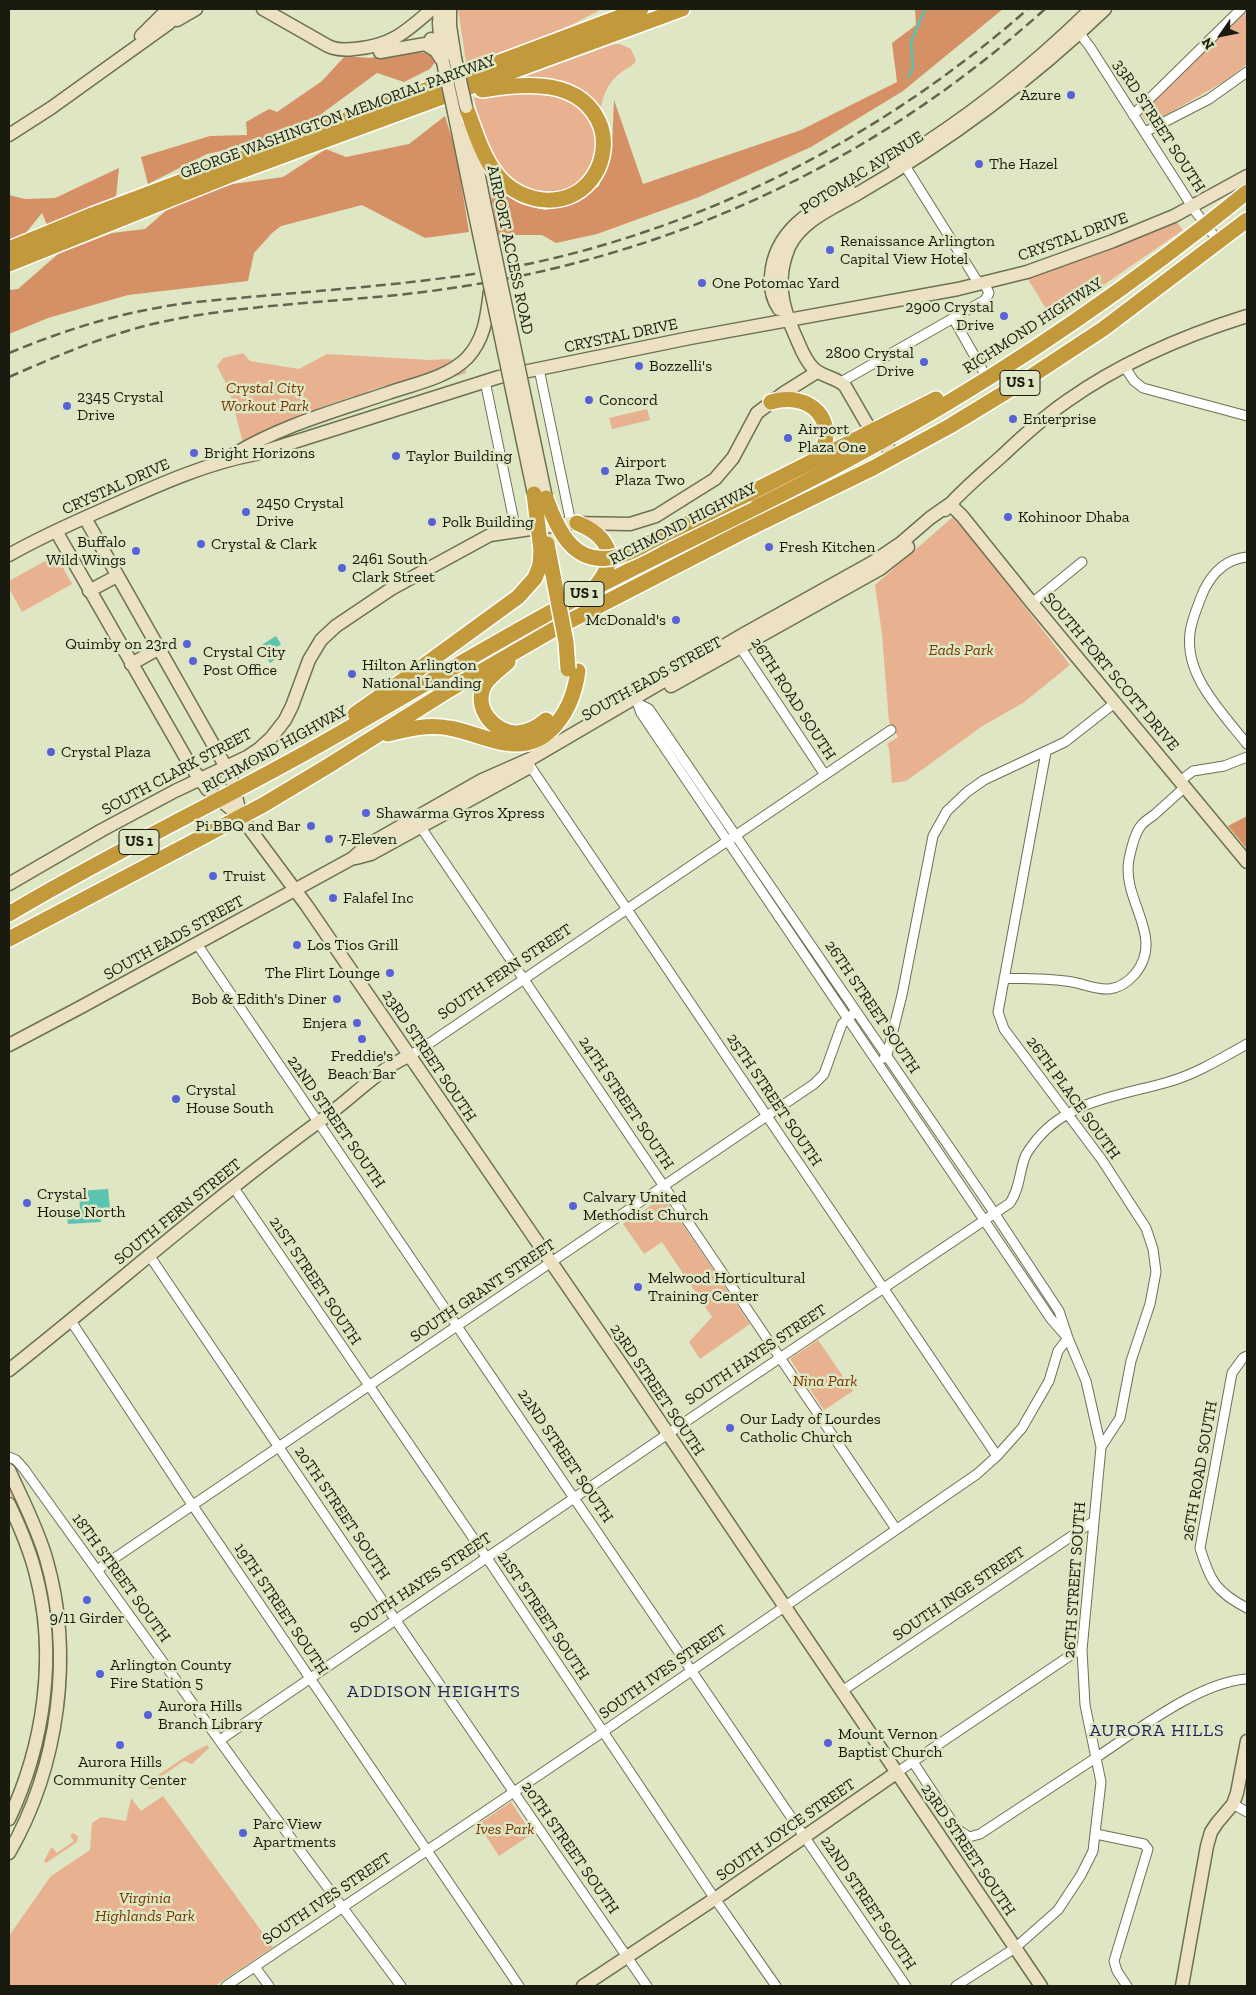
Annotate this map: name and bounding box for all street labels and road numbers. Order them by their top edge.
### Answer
street label: GEORGE WASHINGTON MEMORIAL PARKWAY [178,51,498,183]
street label: 33RD STREET SOUTH [1109,56,1209,196]
street label: POTOMAC AVENUE [797,127,927,219]
street label: AIRPORT ACCESS ROAD [483,164,537,336]
street label: CRYSTAL DRIVE [1015,208,1131,266]
street label: RICHMOND HIGHWAY [960,274,1106,378]
street label: CRYSTAL DRIVE [562,315,680,357]
road number: US 1 [1000,370,1040,396]
street label: CRYSTAL DRIVE [59,455,173,519]
street label: RICHMOND HIGHWAY [606,479,760,569]
road number: US 1 [564,582,604,606]
street label: SOUTH FORT SCOTT DRIVE [1039,589,1183,755]
street label: SOUTH EADS STREET [578,632,726,726]
street label: 26TH ROAD SOUTH [746,634,840,764]
street label: RICHMOND HIGHWAY [199,701,351,797]
street label: SOUTH CLARK STREET [99,724,255,820]
road number: US 1 [119,830,159,854]
street label: SOUTH EADS STREET [100,891,248,985]
street label: SOUTH FERN STREET [434,920,576,1024]
street label: 26TH STREET SOUTH [820,937,924,1077]
street label: 23RD STREET SOUTH [378,986,480,1126]
street label: 25TH STREET SOUTH [722,1030,826,1170]
street label: 24TH STREET SOUTH [574,1033,678,1173]
street label: 26TH PLACE SOUTH [1022,1033,1124,1163]
street label: 22ND STREET SOUTH [283,1052,389,1192]
street label: SOUTH FERN STREET [111,1155,245,1269]
street label: 21ST STREET SOUTH [265,1213,365,1349]
street label: SOUTH GRANT STREET [407,1235,559,1347]
street label: SOUTH HAYES STREET [681,1300,831,1410]
street label: 23RD STREET SOUTH [606,1320,708,1460]
street label: 22ND STREET SOUTH [513,1385,617,1527]
street label: 26TH ROAD SOUTH [1178,1399,1222,1543]
street label: 20TH STREET SOUTH [290,1442,394,1584]
street label: 26TH STREET SOUTH [1060,1501,1090,1659]
street label: 18TH STREET SOUTH [68,1510,174,1646]
street label: SOUTH HAYES STREET [346,1528,496,1638]
street label: 19TH STREET SOUTH [230,1540,332,1678]
street label: SOUTH INGE STREET [889,1543,1029,1645]
street label: 21ST STREET SOUTH [493,1548,593,1684]
street label: SOUTH IVES STREET [596,1621,730,1723]
street label: SOUTH JOYCE STREET [713,1775,859,1885]
street label: 20TH STREET SOUTH [517,1778,623,1918]
street label: 23RD STREET SOUTH [917,1780,1019,1920]
street label: 22ND STREET SOUTH [816,1832,920,1974]
street label: SOUTH IVES STREET [259,1849,395,1949]

